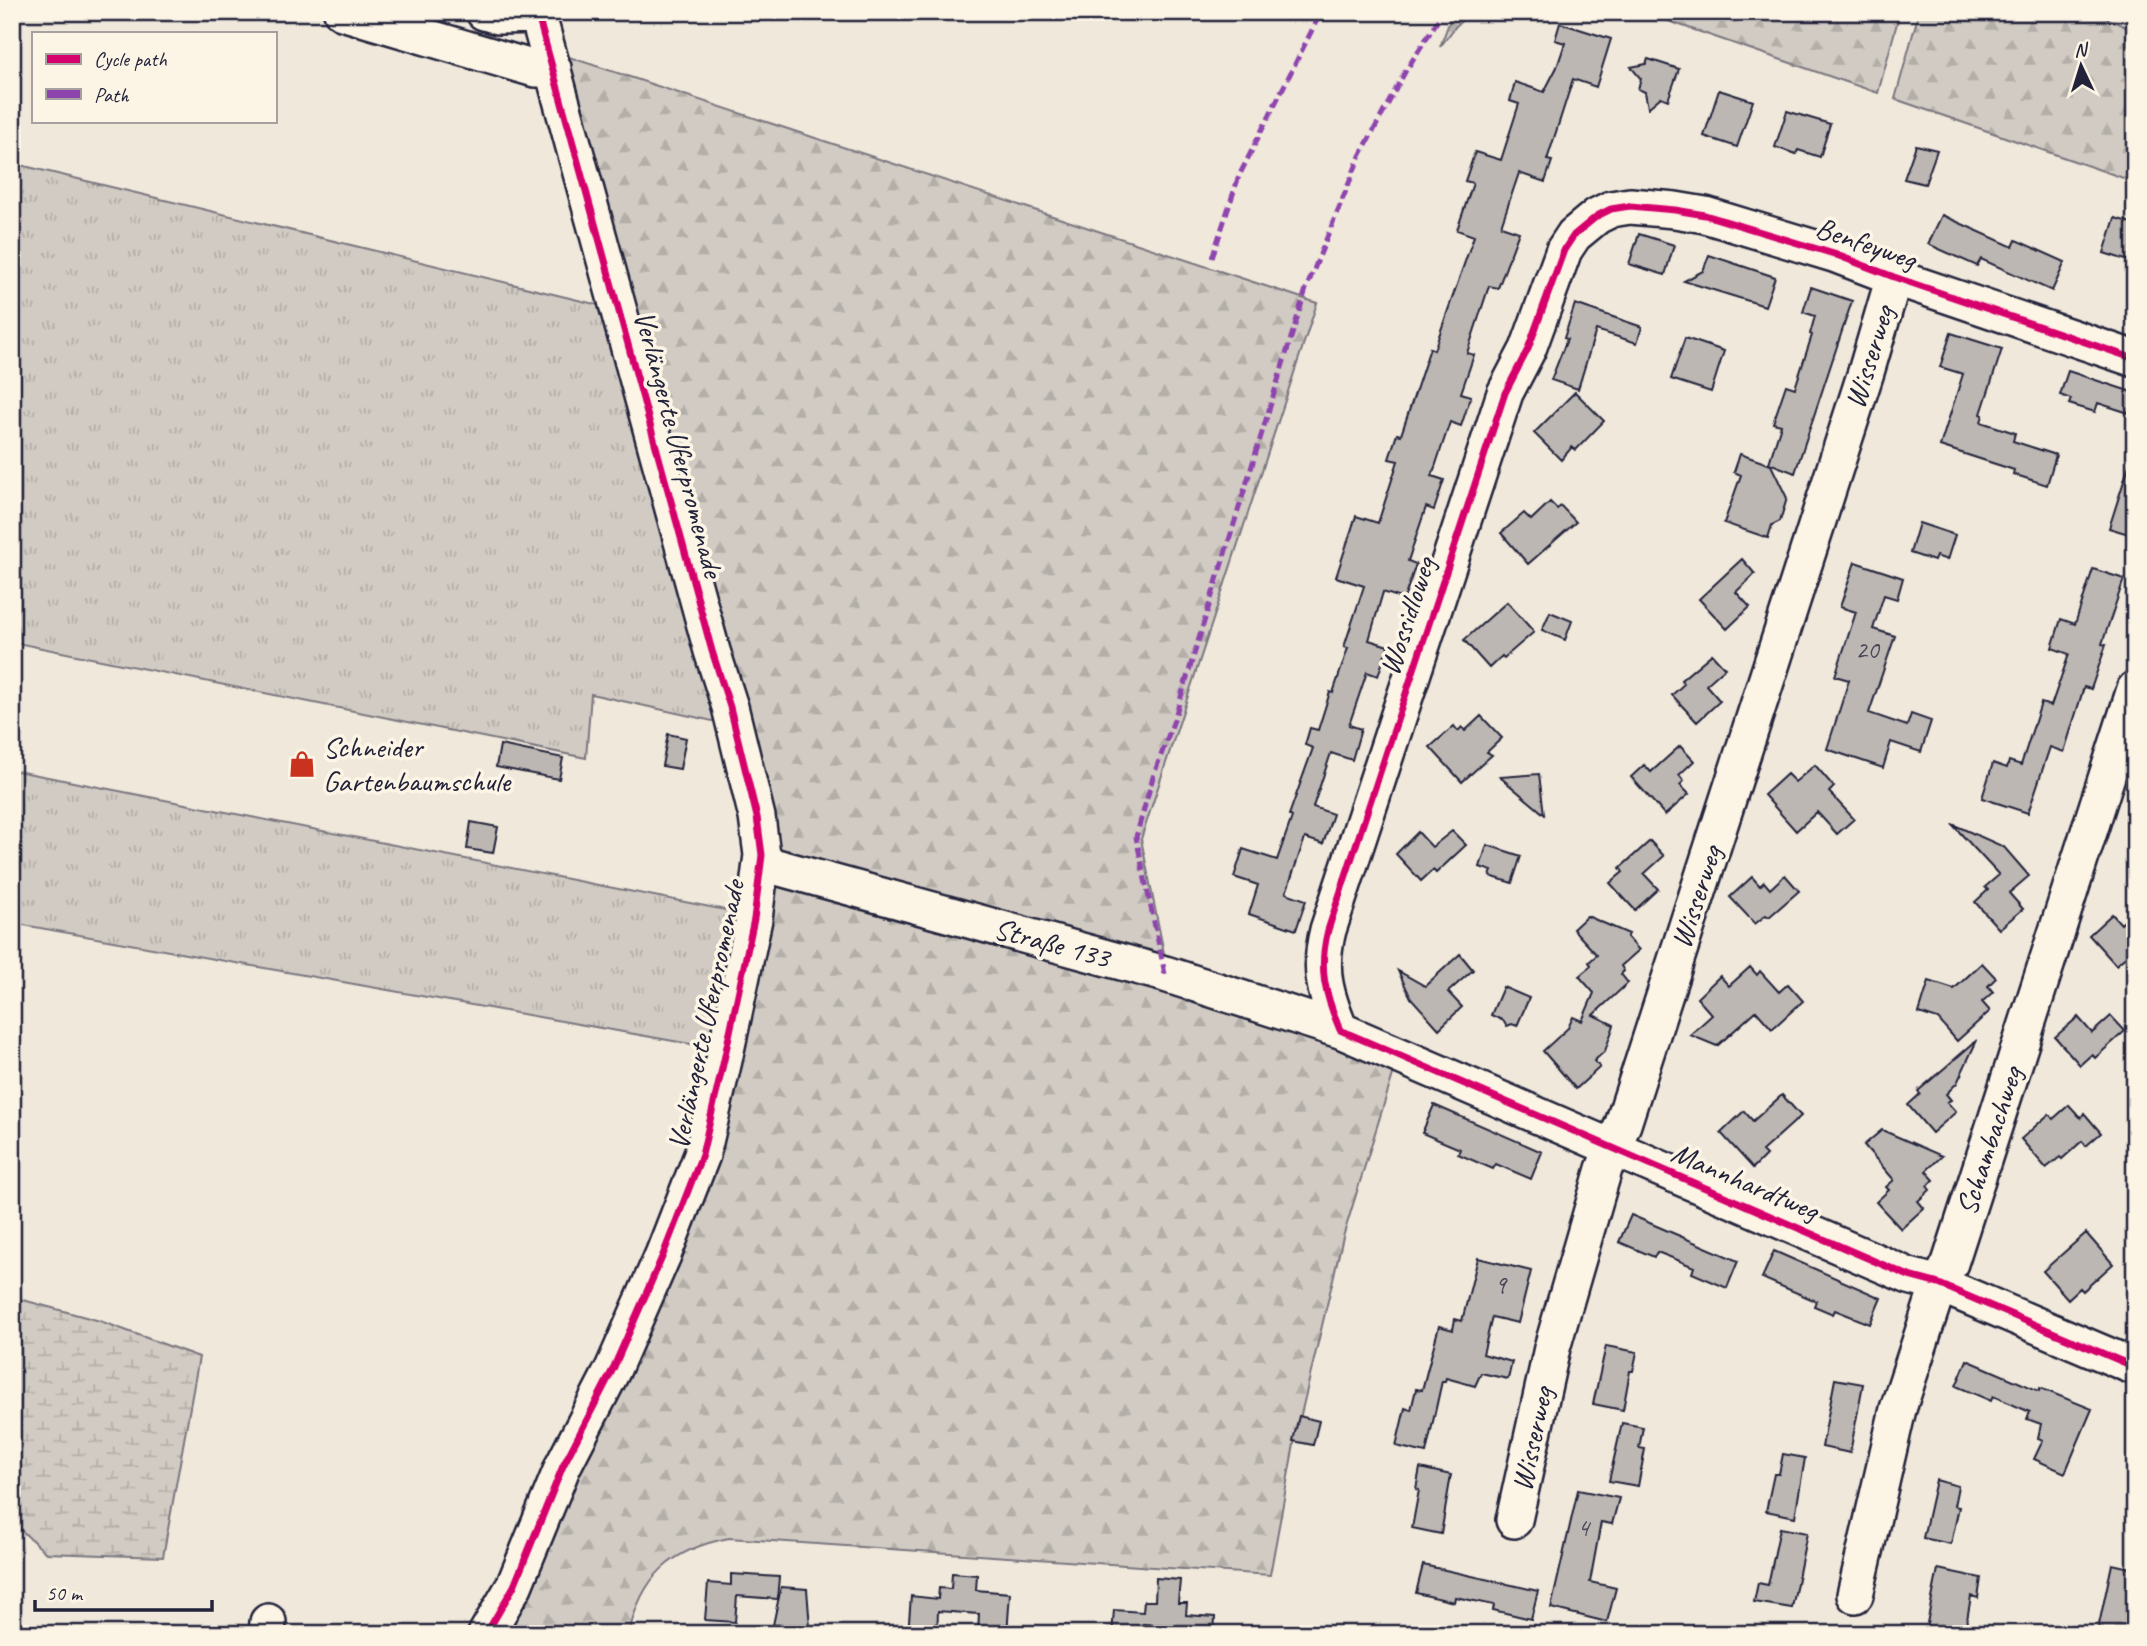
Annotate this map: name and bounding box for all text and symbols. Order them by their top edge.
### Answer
legend [32,32,276,122]
north arrow [2046,32,2116,102]
text: N [2073,37,2090,62]
text: Cycle path [94,46,167,72]
text: Path [94,82,130,108]
street label: Benfeyweg [1811,208,1923,279]
street label: Wisserweg [1835,299,1903,413]
street label: Verlängerte Uferpromenade [625,306,733,584]
street label: Wossidloweg [1370,550,1445,680]
house number: 20 [1855,633,1881,666]
place label: Schneider Gartenbaumschule [323,728,512,800]
shop icon: Schneider Gartenbaumschule [287,749,317,779]
street label: Wisserweg [1662,839,1731,953]
street label: Verlängerte Uferpromenade [659,875,754,1153]
street label: Straße 133 [990,909,1117,977]
street label: Schambachweg [1947,1060,2031,1220]
street label: Mannhardtweg [1666,1133,1826,1230]
house number: 9 [1494,1268,1508,1301]
street label: Wisserweg [1502,1381,1562,1494]
house number: 4 [1577,1511,1591,1544]
scale bar [35,1569,212,1613]
text: 50 m [46,1580,84,1606]

